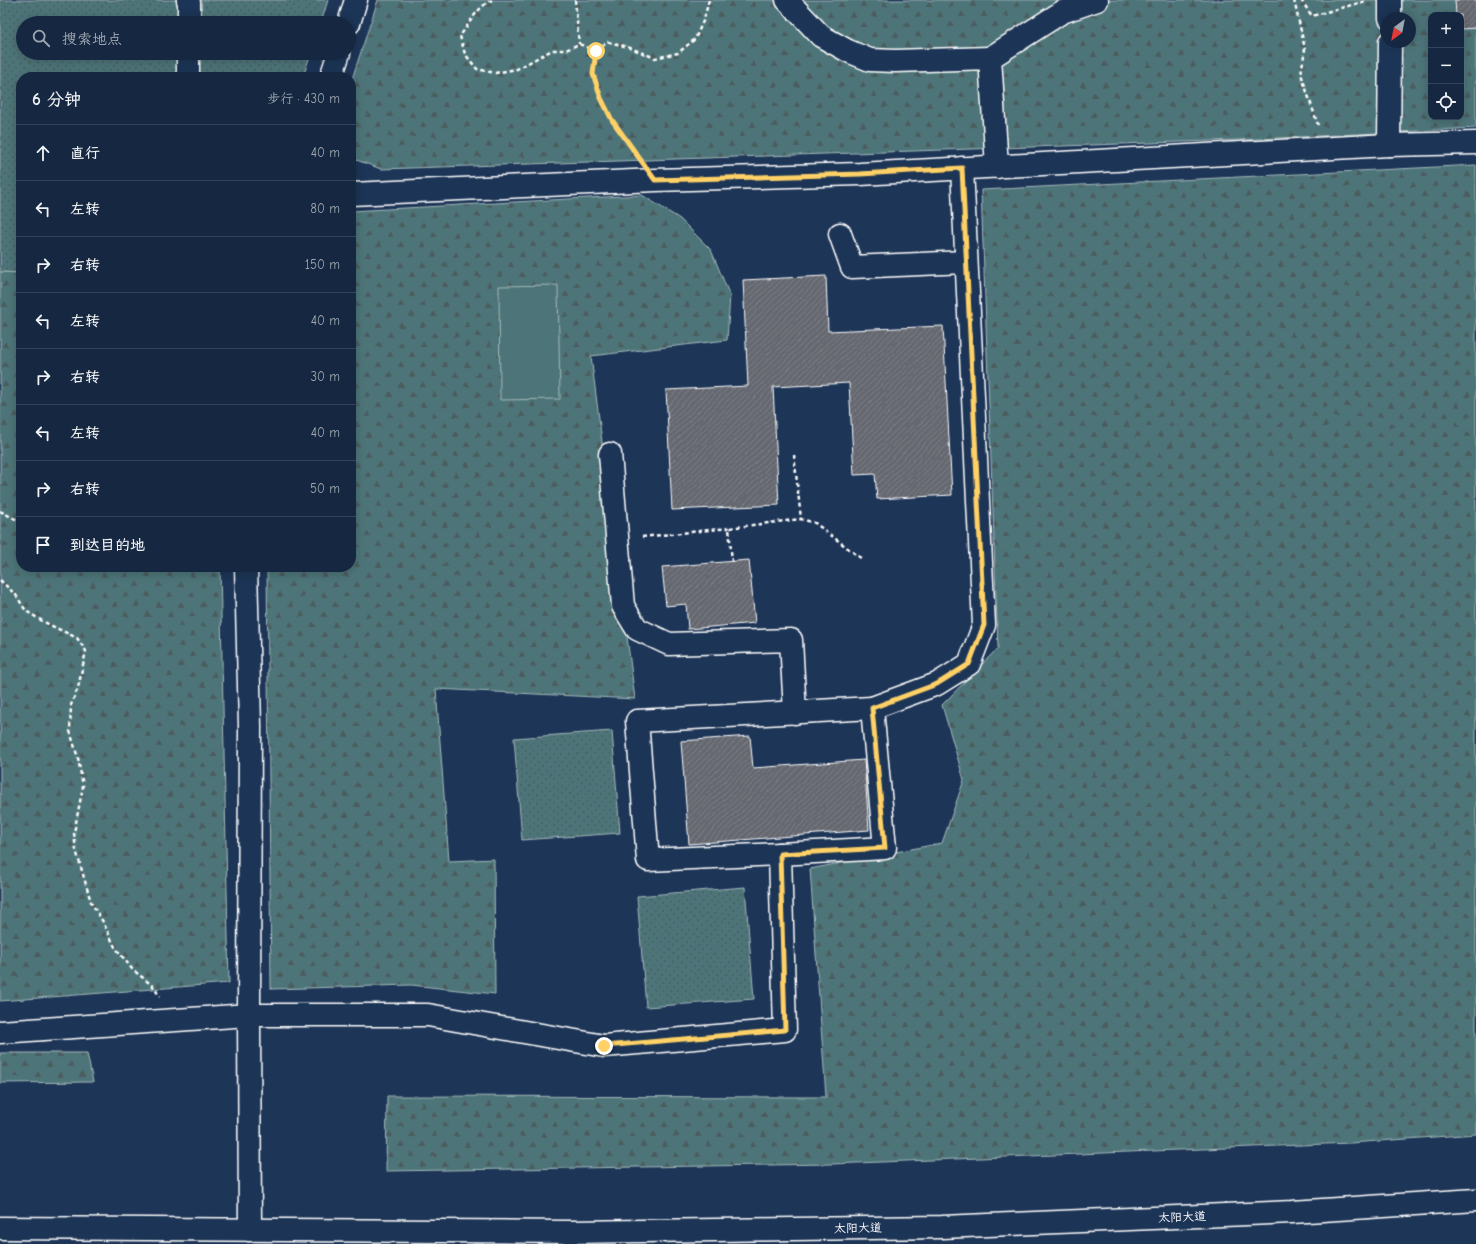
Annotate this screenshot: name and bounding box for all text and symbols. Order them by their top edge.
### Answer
north arrow [1380,12,1416,48]
map controls [1428,12,1464,120]
button: + [1428,12,1464,48]
search box [16,16,356,60]
icon: search [30,27,52,49]
text: 搜索地点 [62,30,122,48]
route start [587,42,605,60]
button: − [1428,48,1464,84]
button: locate [1428,84,1464,120]
text: 6 分钟 [32,90,81,109]
text: 步行 · 430 m [267,91,340,106]
icon: ahead [32,142,54,164]
text: 直行 [70,144,100,162]
text: 40 m [311,145,340,160]
icon: left [32,198,54,220]
text: 左转 [70,200,100,218]
text: 80 m [310,201,340,216]
icon: right [32,254,54,276]
text: 右转 [70,256,100,274]
text: 150 m [305,257,340,272]
icon: left [32,310,54,332]
text: 左转 [70,312,100,330]
text: 40 m [311,313,340,328]
icon: right [32,366,54,388]
text: 右转 [70,368,100,386]
text: 30 m [310,369,340,384]
icon: left [32,422,54,444]
text: 左转 [70,424,100,442]
text: 40 m [311,425,340,440]
icon: right [32,478,54,500]
text: 右转 [70,480,100,498]
text: 50 m [310,481,340,496]
icon: arrive [32,534,54,556]
text: 到达目的地 [70,536,145,554]
route end [595,1037,613,1055]
street label: 太阳大道 [1158,1209,1206,1225]
street label: 太阳大道 [834,1221,882,1235]

